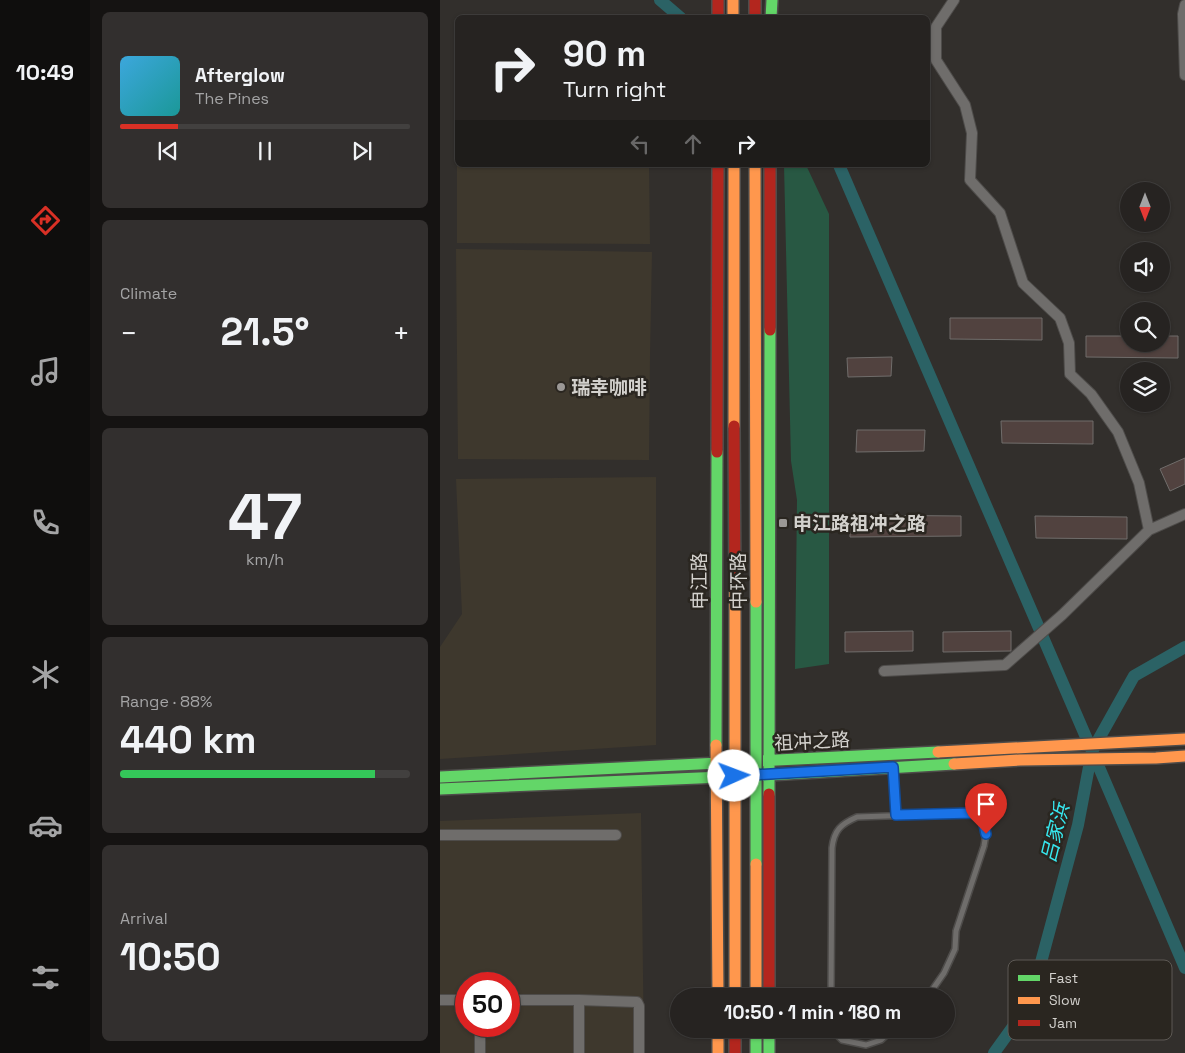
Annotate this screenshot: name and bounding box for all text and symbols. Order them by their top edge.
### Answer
text: 90 m [563,32,646,76]
icon: right [480,35,545,100]
text: 10:49 [16,58,74,86]
text: Afterglow [195,63,285,88]
text: Turn right [563,75,666,103]
text: The Pines [195,88,269,109]
icon: left [626,130,654,158]
icon: ahead [679,130,707,158]
icon: right [732,130,760,158]
icon: previous [154,137,182,165]
icon: pause [251,137,279,165]
icon: next [348,137,376,165]
north arrow [1120,182,1170,232]
map controls [1120,182,1170,412]
icon: directions [28,203,63,238]
button: sound [1120,242,1170,292]
text: Climate [120,283,177,304]
button: search [1120,302,1170,352]
text: 21.5° [221,308,309,356]
text: − [120,315,137,351]
text: + [393,315,410,351]
icon: music [28,354,63,389]
button: layers [1120,362,1170,412]
place label: 瑞幸咖啡 [571,375,647,400]
marker: 瑞幸咖啡 [555,381,567,393]
text: 47 [228,475,302,558]
icon: phone [28,505,63,540]
place label: 申江路祖冲之路 [793,511,926,536]
marker: 申江路祖冲之路 [777,517,789,529]
text: km/h [246,549,284,570]
street label: 申江路 [687,552,712,610]
street label: 中环路 [726,552,751,610]
icon: climate [28,657,63,692]
text: Range · 88% [120,691,212,712]
text: 440 km [120,716,257,764]
street label: 祖冲之路 [773,727,851,756]
position arrow [707,749,759,801]
pin [965,783,1007,834]
icon: arrive [972,790,1000,818]
water label: 吕家浜 [1035,799,1075,865]
icon: car [28,808,63,843]
text: Arrival [120,908,168,929]
text: 10:50 [120,933,221,981]
icon: filters [28,960,63,995]
legend [1008,960,1172,1040]
text: Fast [1049,969,1078,987]
speed limit sign: 50 [455,972,520,1037]
text: Slow [1049,991,1081,1009]
text: 10:50 · 1 min · 180 m [724,1000,901,1025]
text: Jam [1049,1014,1077,1032]

